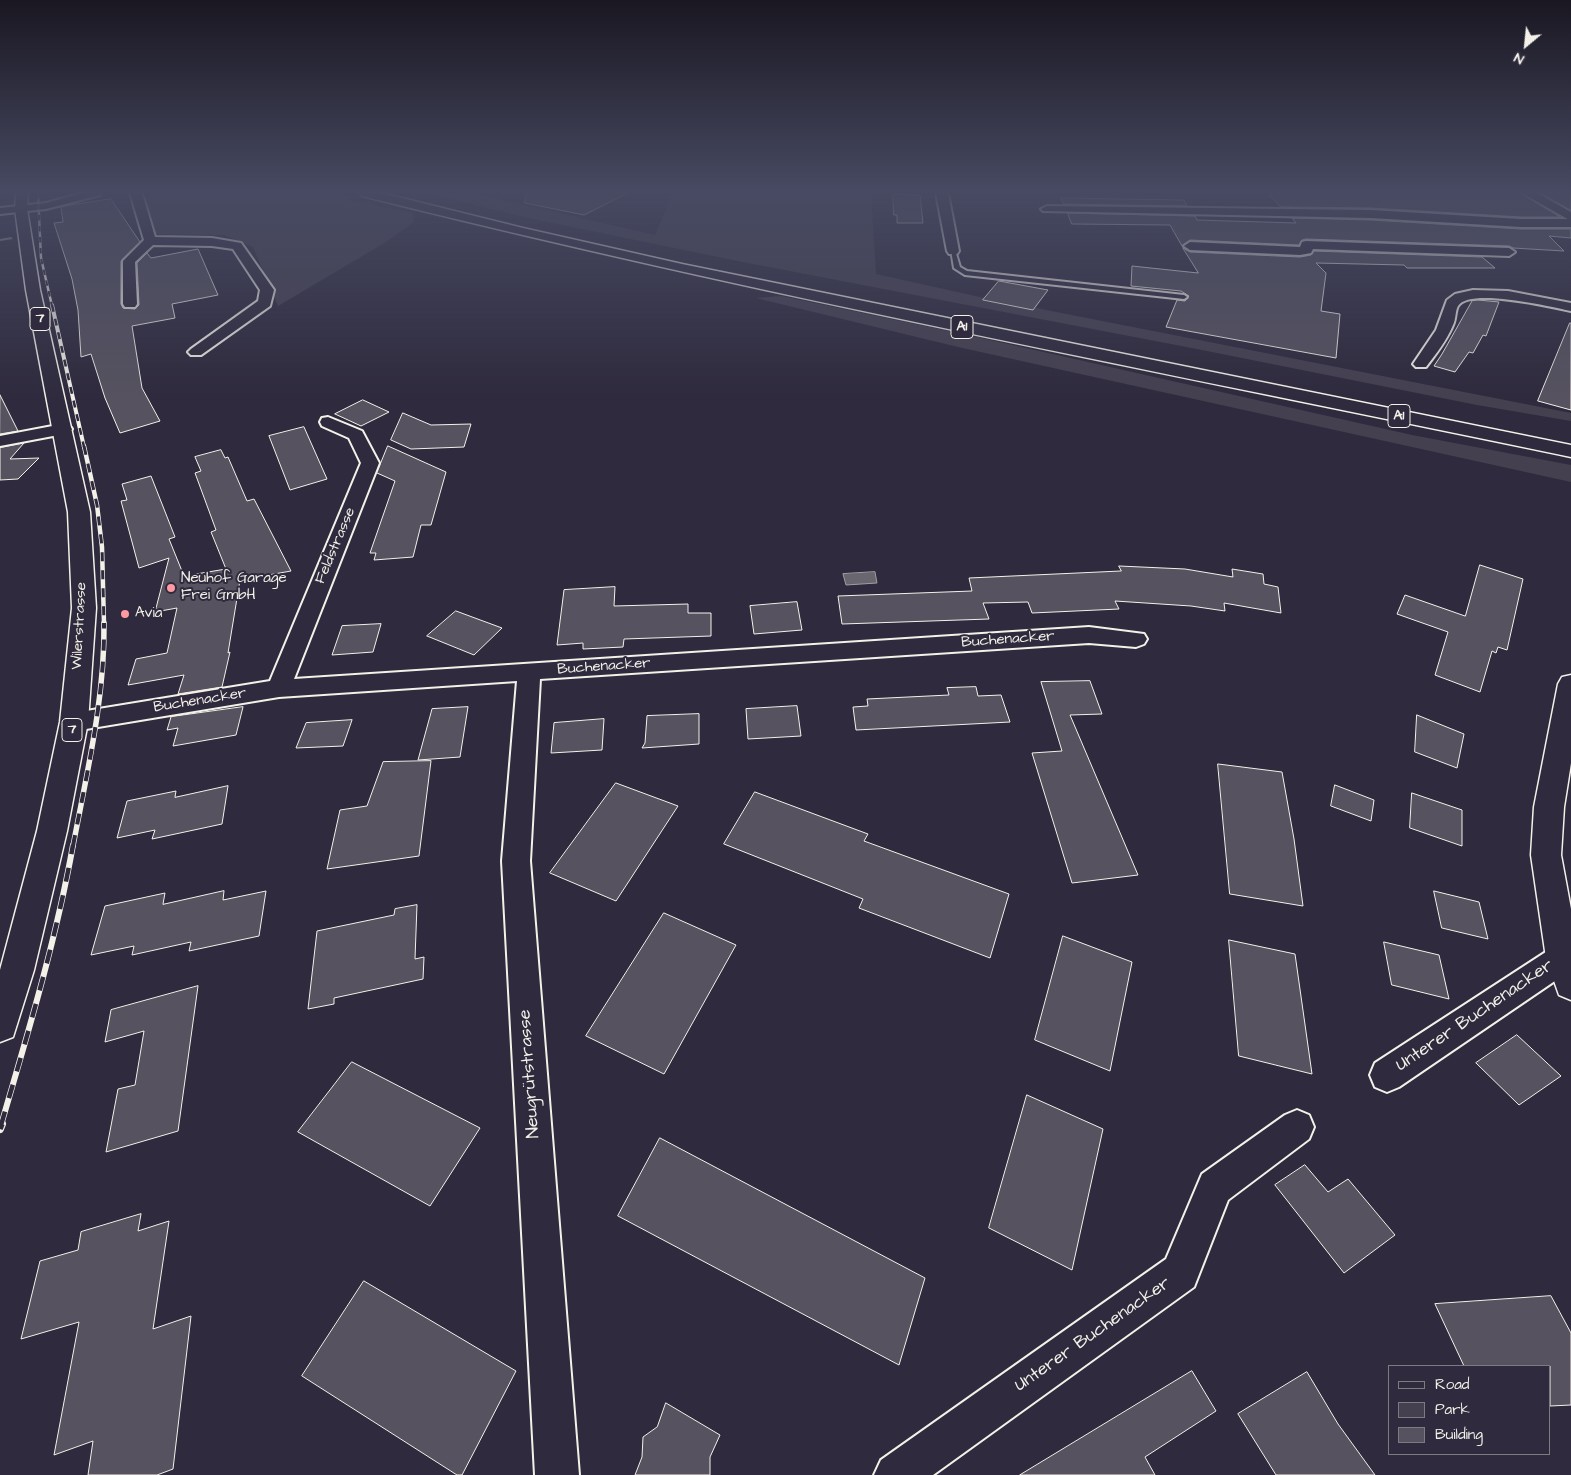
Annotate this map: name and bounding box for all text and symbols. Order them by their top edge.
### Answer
north arrow [1501,20,1551,70]
text: N [1510,47,1528,69]
road number: 7 [30,308,50,330]
road number: A1 [951,316,973,338]
road number: A1 [1388,404,1410,428]
street label: Feldstrasse [312,505,360,587]
place label: Neuhof Garage Frei GmbH [181,570,287,605]
street label: Wilerstrasse [69,582,91,670]
marker: Neuhof Garage Frei GmbH [165,582,177,594]
place label: Avia [135,605,162,623]
marker: Avia [119,608,131,620]
street label: Buchenacker [961,628,1055,652]
street label: Buchenacker [557,655,651,679]
street label: Buchenacker [152,685,248,717]
road number: 7 [62,718,82,742]
street label: Unterer Buchenacker [1392,955,1558,1077]
street label: Neugrütstrasse [515,1009,545,1139]
street label: Unterer Buchenacker [1011,1273,1175,1397]
legend [1388,1365,1551,1455]
text: Road [1435,1374,1469,1395]
text: Park [1435,1399,1470,1420]
text: Building [1435,1424,1483,1445]

